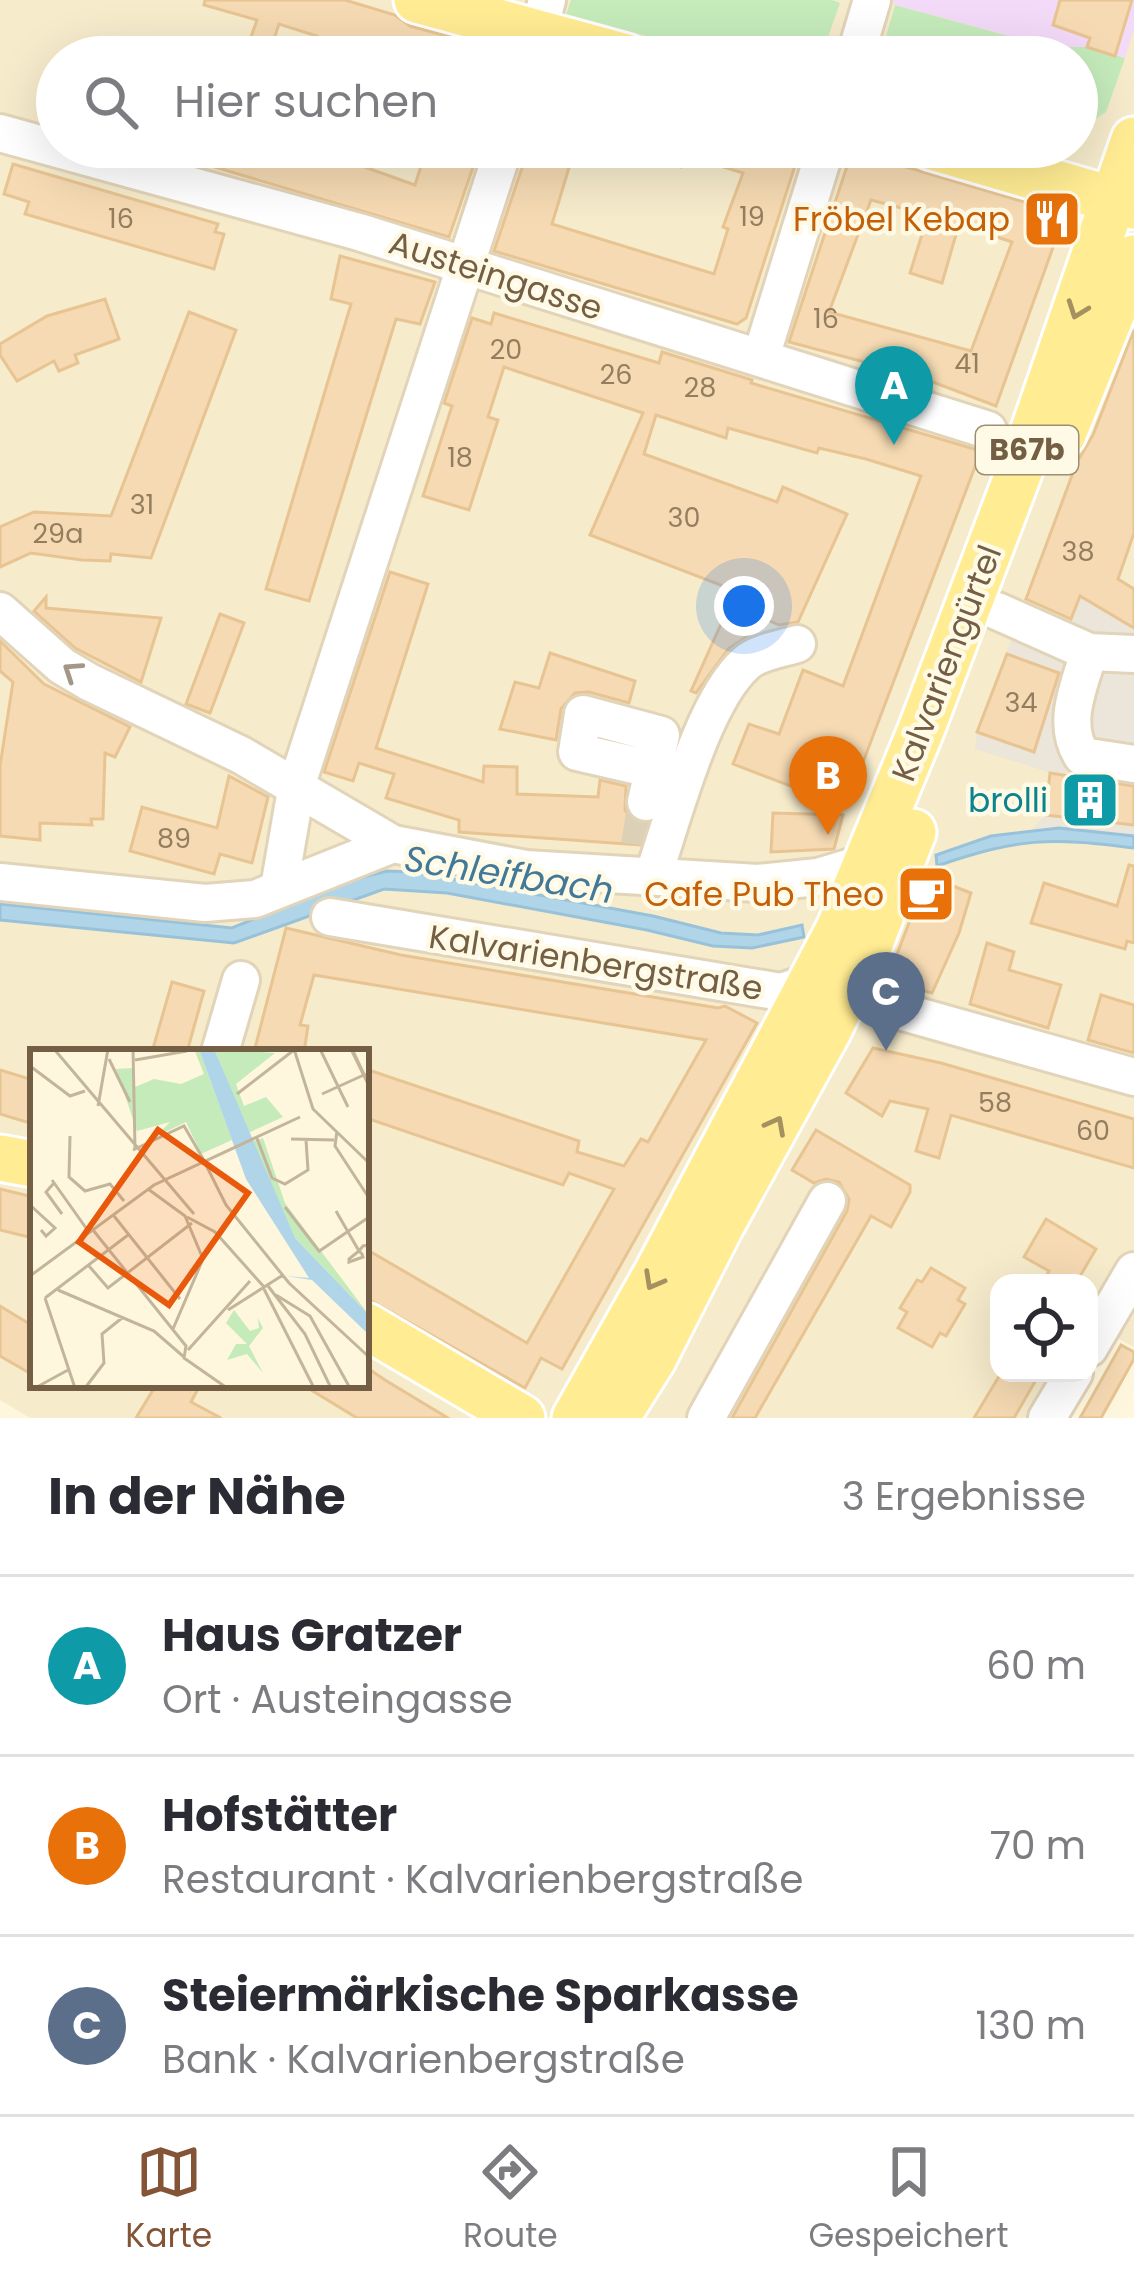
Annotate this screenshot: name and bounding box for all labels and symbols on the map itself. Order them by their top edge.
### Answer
restaurant icon: Fröbel Kebap [1021,188,1083,250]
place label: Fröbel Kebap [793,196,1010,243]
house number: 19 [739,198,765,235]
house number: 16 [108,200,134,237]
street label: Austeingasse [383,219,609,332]
one-way arrow [1067,298,1091,319]
house number: 16 [813,300,839,337]
house number: 20 [490,331,522,368]
house number: 41 [954,345,980,382]
pin: A [855,346,933,445]
house number: 26 [600,356,632,393]
house number: 28 [684,369,716,406]
road number: B67b [976,426,1078,474]
house number: 18 [447,439,473,476]
house number: 31 [130,486,154,523]
house number: 30 [668,499,700,536]
house number: 29a [33,515,83,552]
house number: 38 [1062,533,1094,570]
street label: Kalvariengürtel [880,538,1013,788]
your location [714,576,774,636]
one-way arrow [64,663,86,685]
house number: 34 [1005,684,1037,721]
pin: B [789,736,867,835]
building icon: brolli [1059,769,1121,831]
place label: brolli [968,777,1048,824]
house number: 89 [157,820,191,857]
water label: Schleifbach [401,833,617,916]
cafe icon: Cafe Pub Theo [895,863,957,925]
place label: Cafe Pub Theo [644,871,884,918]
street label: Kalvarienbergstraße [426,913,766,1012]
pin: C [847,952,925,1051]
inset map [30,1049,369,1388]
house number: 58 [978,1084,1012,1121]
house number: 60 [1076,1112,1110,1149]
one-way arrow [762,1116,785,1137]
one-way arrow [644,1268,667,1289]

